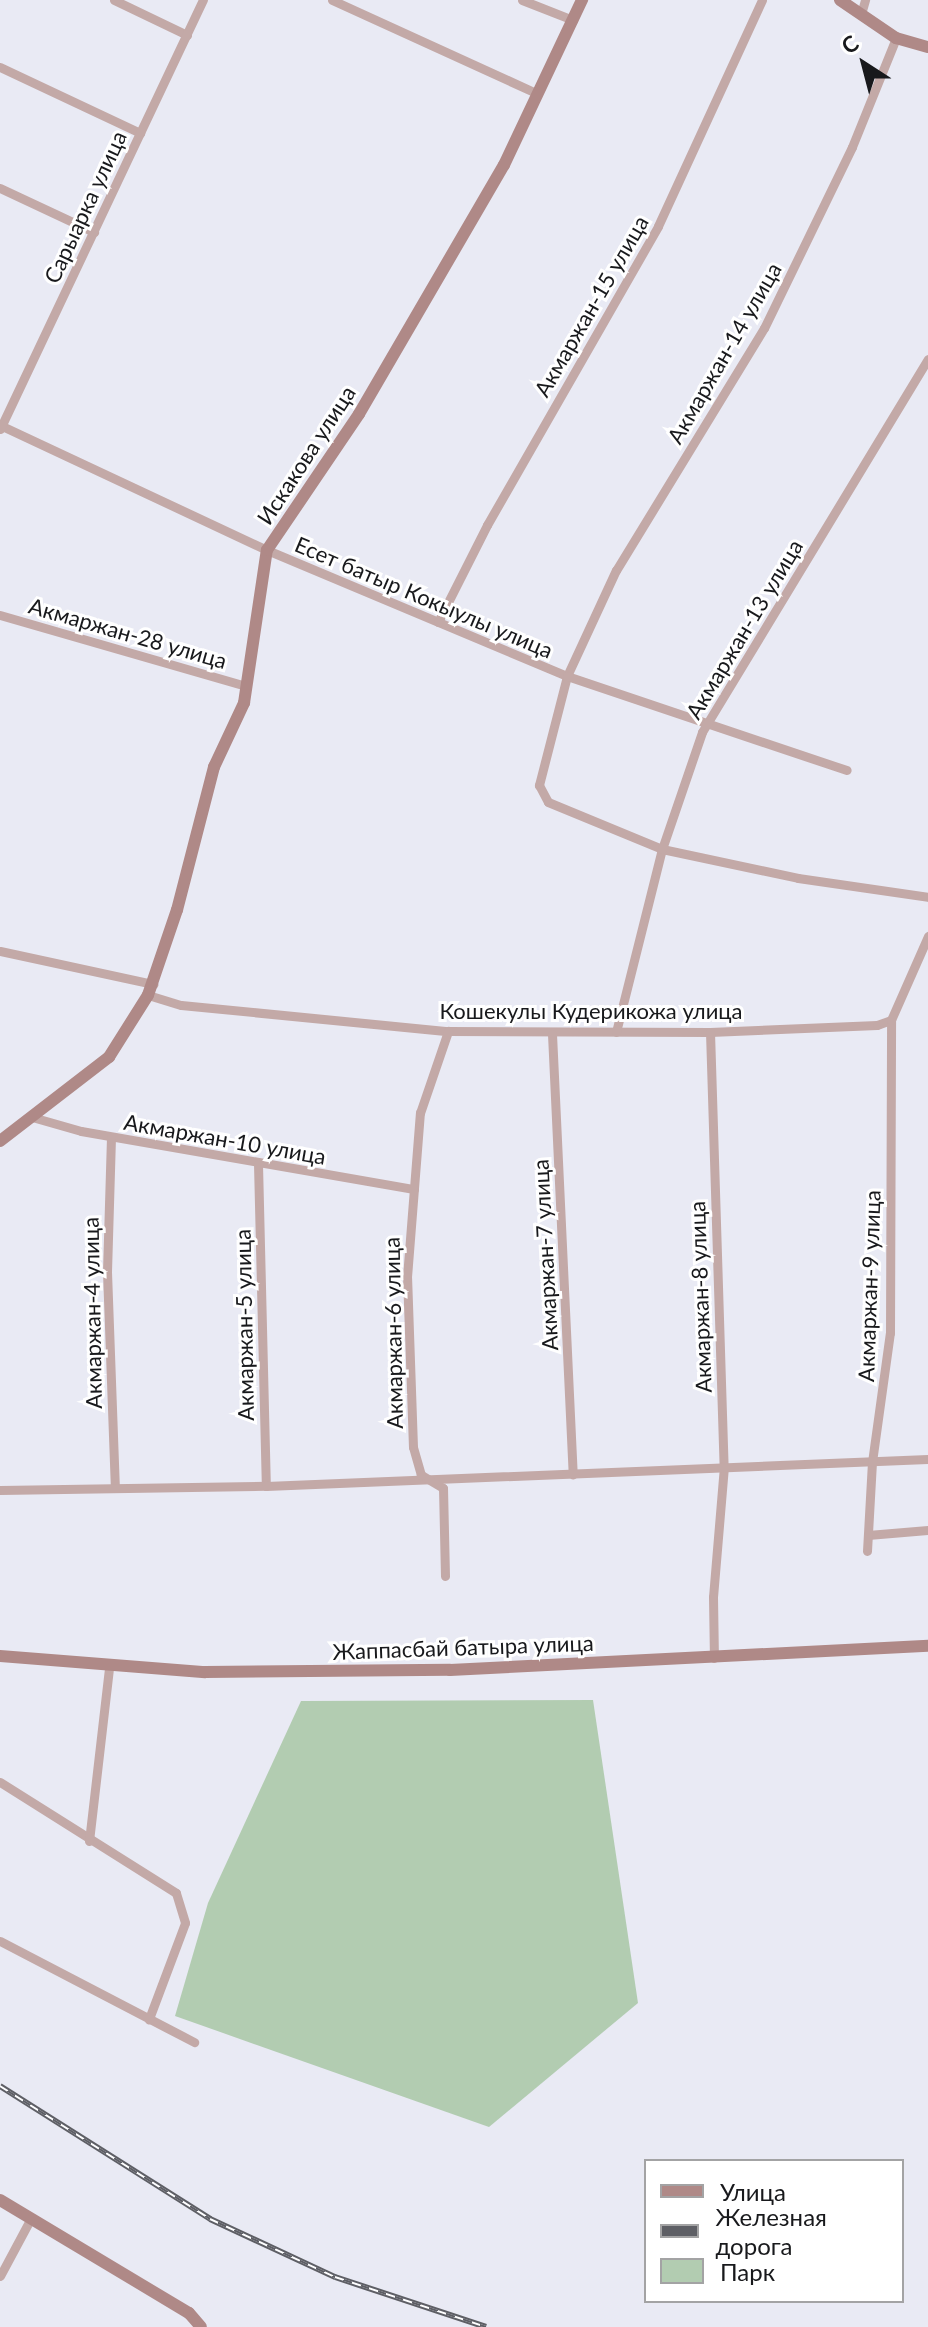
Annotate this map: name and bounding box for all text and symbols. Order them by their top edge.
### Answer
north arrow [824,24,904,104]
text: С [836,29,863,59]
street label: Сарыарка улица [38,127,132,287]
street label: Акмаржан-15 улица [528,211,654,401]
street label: Акмаржан-14 улица [661,258,787,448]
street label: Искакова улица [251,381,361,529]
street label: Есет батыр Кокыулы улица [291,531,557,663]
street label: Акмаржан-13 улица [680,534,808,724]
street label: Акмаржан-28 улица [26,592,230,674]
street label: Кошекулы Кудерикожа улица [439,998,743,1024]
street label: Акмаржан-10 улица [122,1108,328,1170]
street label: Акмаржан-7 улица [527,1159,563,1351]
street label: Акмаржан-9 улица [852,1190,886,1382]
street label: Акмаржан-8 улица [683,1201,717,1393]
street label: Акмаржан-4 улица [77,1217,107,1409]
street label: Акмаржан-5 улица [229,1229,259,1421]
street label: Акмаржан-6 улица [378,1237,408,1429]
street label: Жаппасбай батыра улица [332,1629,594,1665]
legend [644,2159,904,2303]
text: Улица [720,2177,786,2206]
text: Железная дорога [715,2202,827,2260]
text: Парк [720,2257,775,2286]

